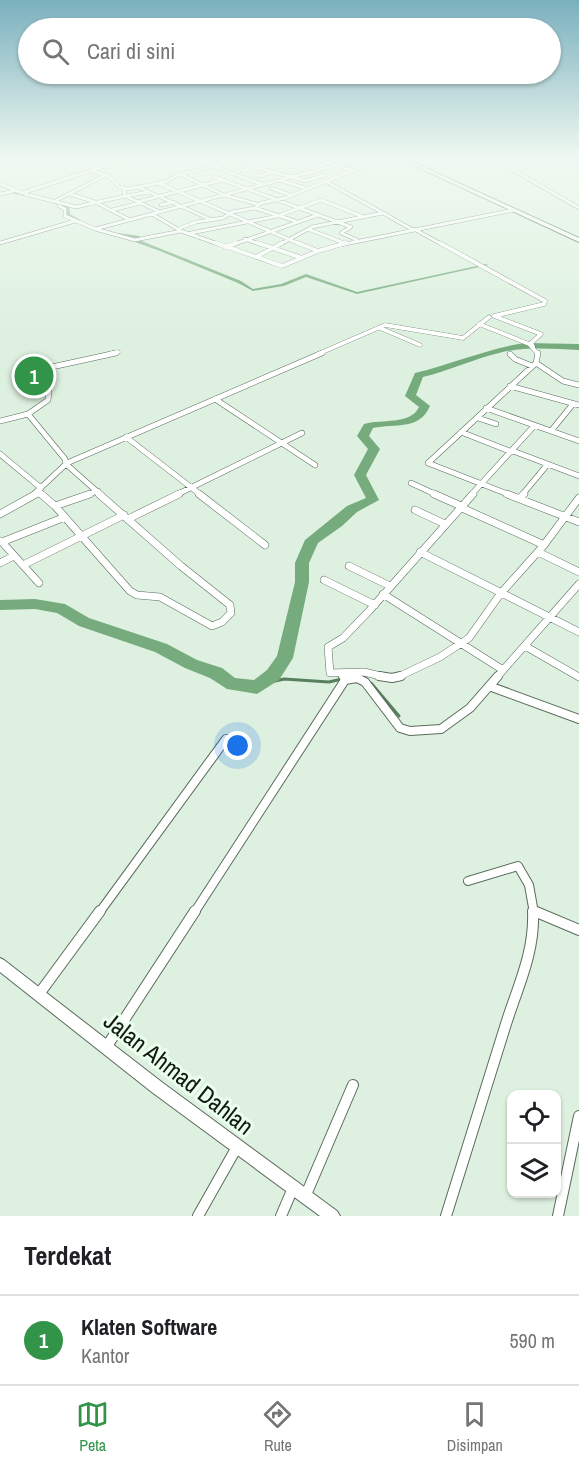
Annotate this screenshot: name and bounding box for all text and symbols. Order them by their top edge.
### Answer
search box [18,18,561,84]
icon: search [39,35,72,68]
text: Cari di sini [87,36,175,66]
pin: 1 [15,354,54,398]
your location [223,731,252,760]
street label: Jalan Ahmad Dahlan [98,1004,260,1142]
map controls [507,1090,561,1198]
button: locate [507,1090,561,1144]
button: layers [507,1144,561,1198]
text: Terdekat [24,1238,111,1273]
text: Klaten Software [81,1312,217,1342]
text: 1 [39,1327,48,1354]
text: 590 m [509,1327,555,1354]
text: Kantor [81,1342,129,1369]
tab: Peta [76,1398,109,1456]
tab: Rute [261,1398,294,1456]
tab: Disimpan [447,1398,503,1456]

